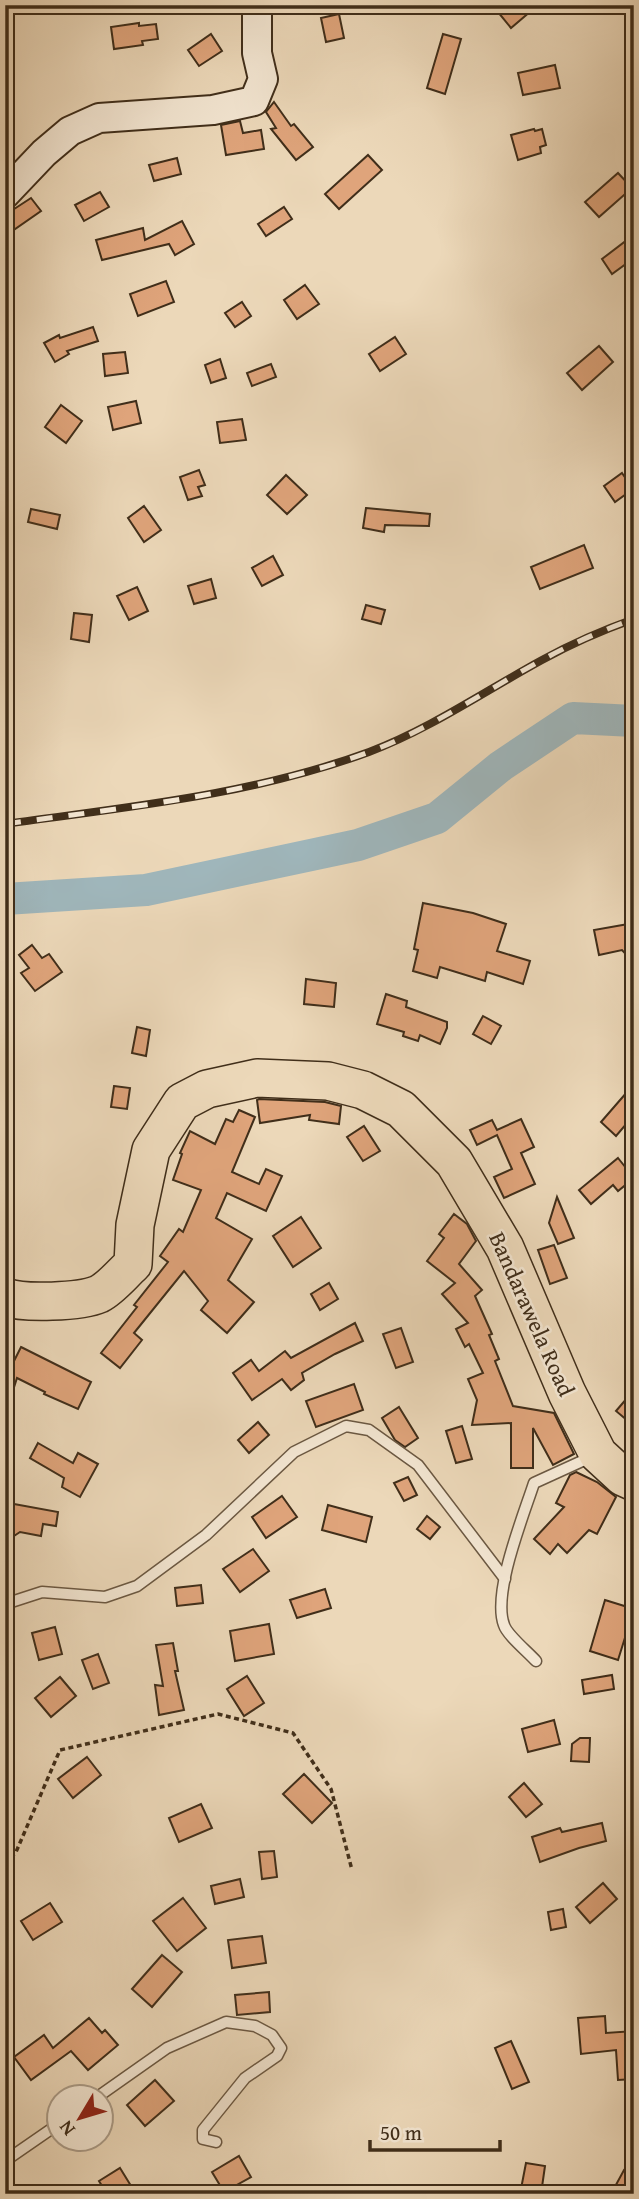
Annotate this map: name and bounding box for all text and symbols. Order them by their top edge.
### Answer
street label: Bandarawela Road [481,1226,584,1402]
north arrow [46,2084,116,2154]
scale bar [370,2108,499,2152]
text: N [51,2115,82,2142]
text: 50 m [380,2117,422,2148]

